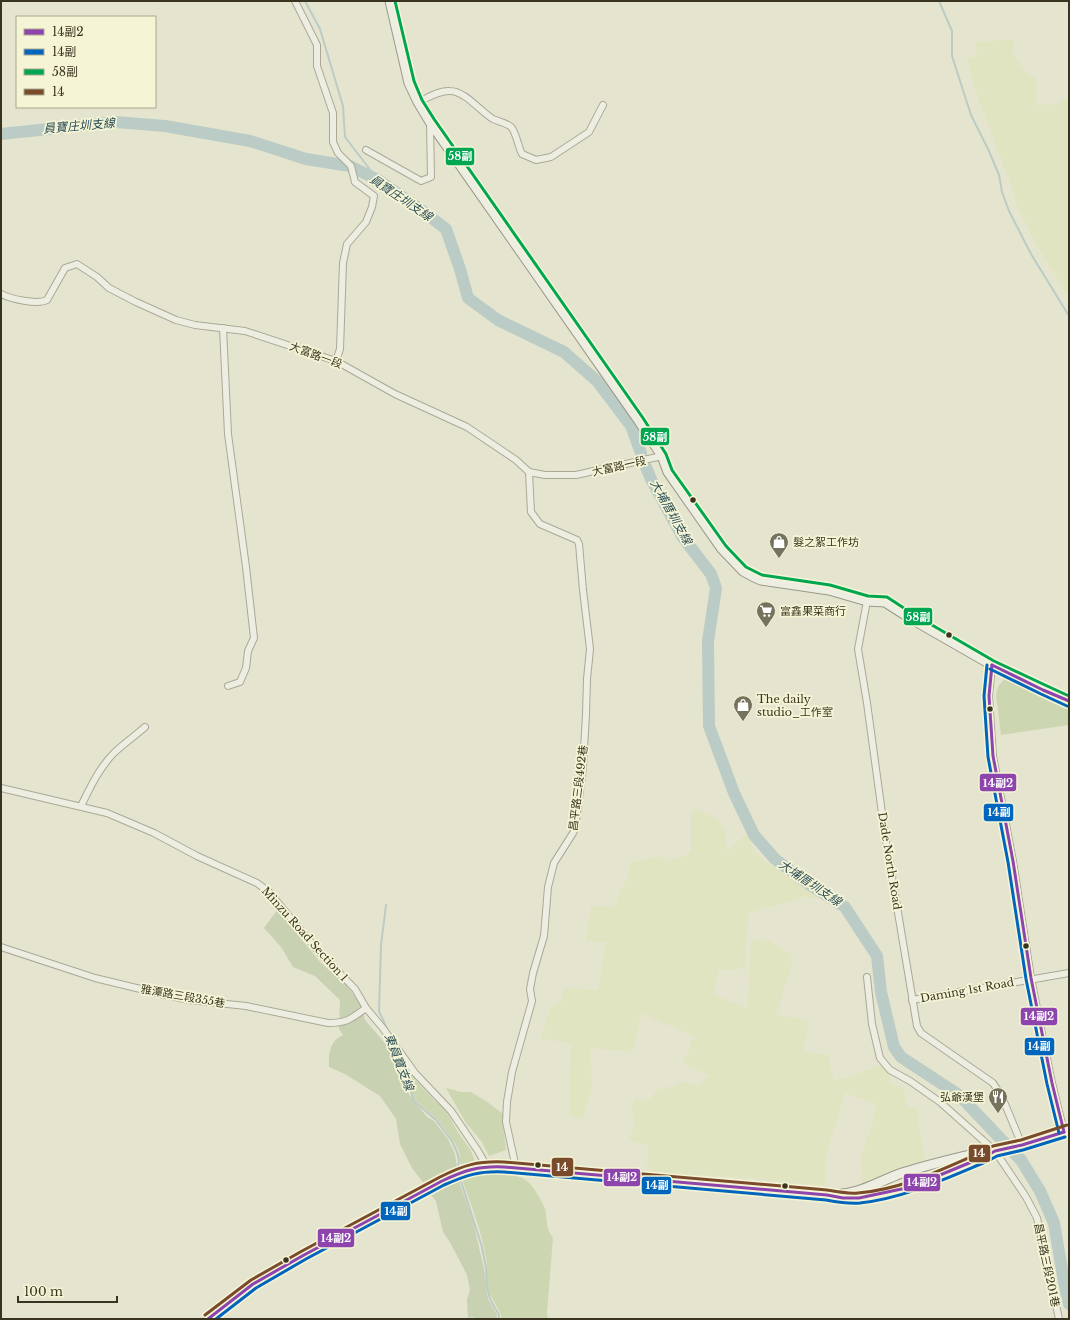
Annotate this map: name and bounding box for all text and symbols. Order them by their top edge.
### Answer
legend [16,16,156,108]
text: 14副2 [52,24,84,39]
text: 14副 [52,44,76,59]
text: 58副 [52,64,78,79]
text: 14 [52,84,64,99]
water label: 員寶庄圳支線 [42,115,117,136]
line badge: 58副 [445,147,475,166]
text: 58副 [448,149,472,163]
water label: 員寶庄圳支線 [367,171,437,225]
street label: 大富路一段 [288,339,344,371]
line badge: 58副 [640,427,670,446]
text: 58副 [643,430,667,444]
street label: 大富路一段 [591,453,647,479]
water label: 大埔厝圳支線 [647,477,696,549]
unlabelled marker [688,495,698,505]
shop icon: 髮之絮工作坊 [768,531,790,559]
place label: 髮之絮工作坊 [793,535,859,549]
supermarket icon: 富鑫果菜商行 [755,600,777,628]
place label: 富鑫果菜商行 [780,604,846,618]
line badge: 58副 [903,607,933,626]
text: 58副 [906,610,930,624]
unlabelled marker [944,630,954,640]
place label: The daily studio_工作室 [757,692,833,719]
shop icon: The daily studio_工作室 [732,694,754,722]
unlabelled marker [985,704,995,714]
street label: 昌平路三段492巷 [566,744,590,832]
line badge: 14副2 [979,773,1017,792]
text: 14副2 [983,776,1013,790]
line badge: 14副 [983,803,1014,822]
text: 14副 [987,805,1011,819]
street label: Dade North Road [875,811,905,911]
water label: 大埔厝圳支線 [776,856,846,910]
street label: Minzu Road Section 1 [259,884,351,984]
unlabelled marker [1021,941,1031,951]
street label: Daming 1st Road [919,975,1016,1005]
street label: 雅潭路三段355巷 [140,982,226,1010]
line badge: 14副2 [1020,1007,1058,1026]
text: 14副2 [1024,1009,1054,1023]
water label: 東員寶支線 [382,1031,418,1094]
line badge: 14副 [1024,1037,1055,1056]
text: 14副 [1027,1039,1051,1053]
restaurant icon: 弘爺漢堡 [987,1086,1009,1114]
place label: 弘爺漢堡 [940,1090,984,1104]
line badge: 14 [968,1144,991,1163]
text: 14 [973,1146,985,1160]
line badge: 14 [551,1157,574,1177]
unlabelled marker [533,1160,543,1170]
text: 14 [556,1160,568,1174]
line badge: 14副2 [603,1168,641,1187]
text: 14副2 [607,1170,637,1184]
line badge: 14副2 [903,1173,941,1192]
text: 14副2 [907,1175,937,1189]
line badge: 14副 [641,1176,672,1195]
text: 14副 [645,1178,669,1192]
unlabelled marker [780,1181,790,1191]
line badge: 14副 [380,1201,411,1221]
text: 14副 [384,1204,408,1218]
street label: 昌平路三段201巷 [1031,1222,1063,1308]
line badge: 14副2 [317,1228,355,1248]
text: 14副2 [321,1231,351,1245]
unlabelled marker [281,1255,291,1265]
scale bar [18,1278,117,1304]
text: 100 m [24,1284,63,1299]

